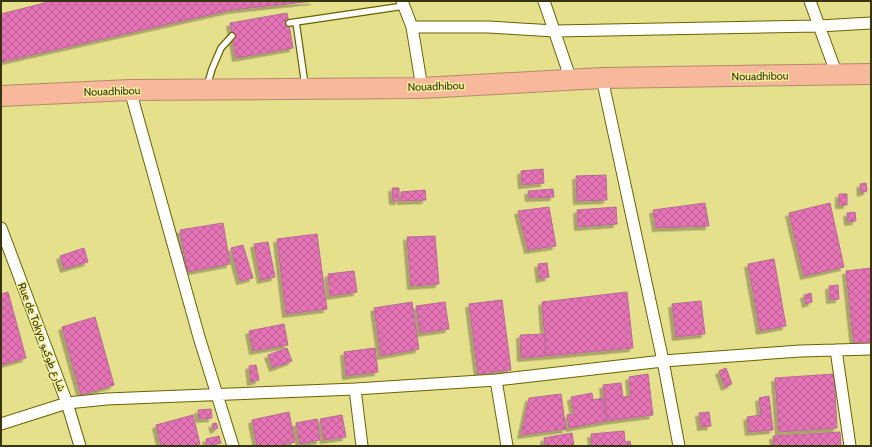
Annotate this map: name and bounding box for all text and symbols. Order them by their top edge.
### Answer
street label: Nouadhibou [731,68,789,83]
street label: Nouadhibou [407,78,465,94]
street label: Nouadhibou [83,83,141,99]
street label: Rue de Tokyo شارع طوكيو [14,281,69,394]

